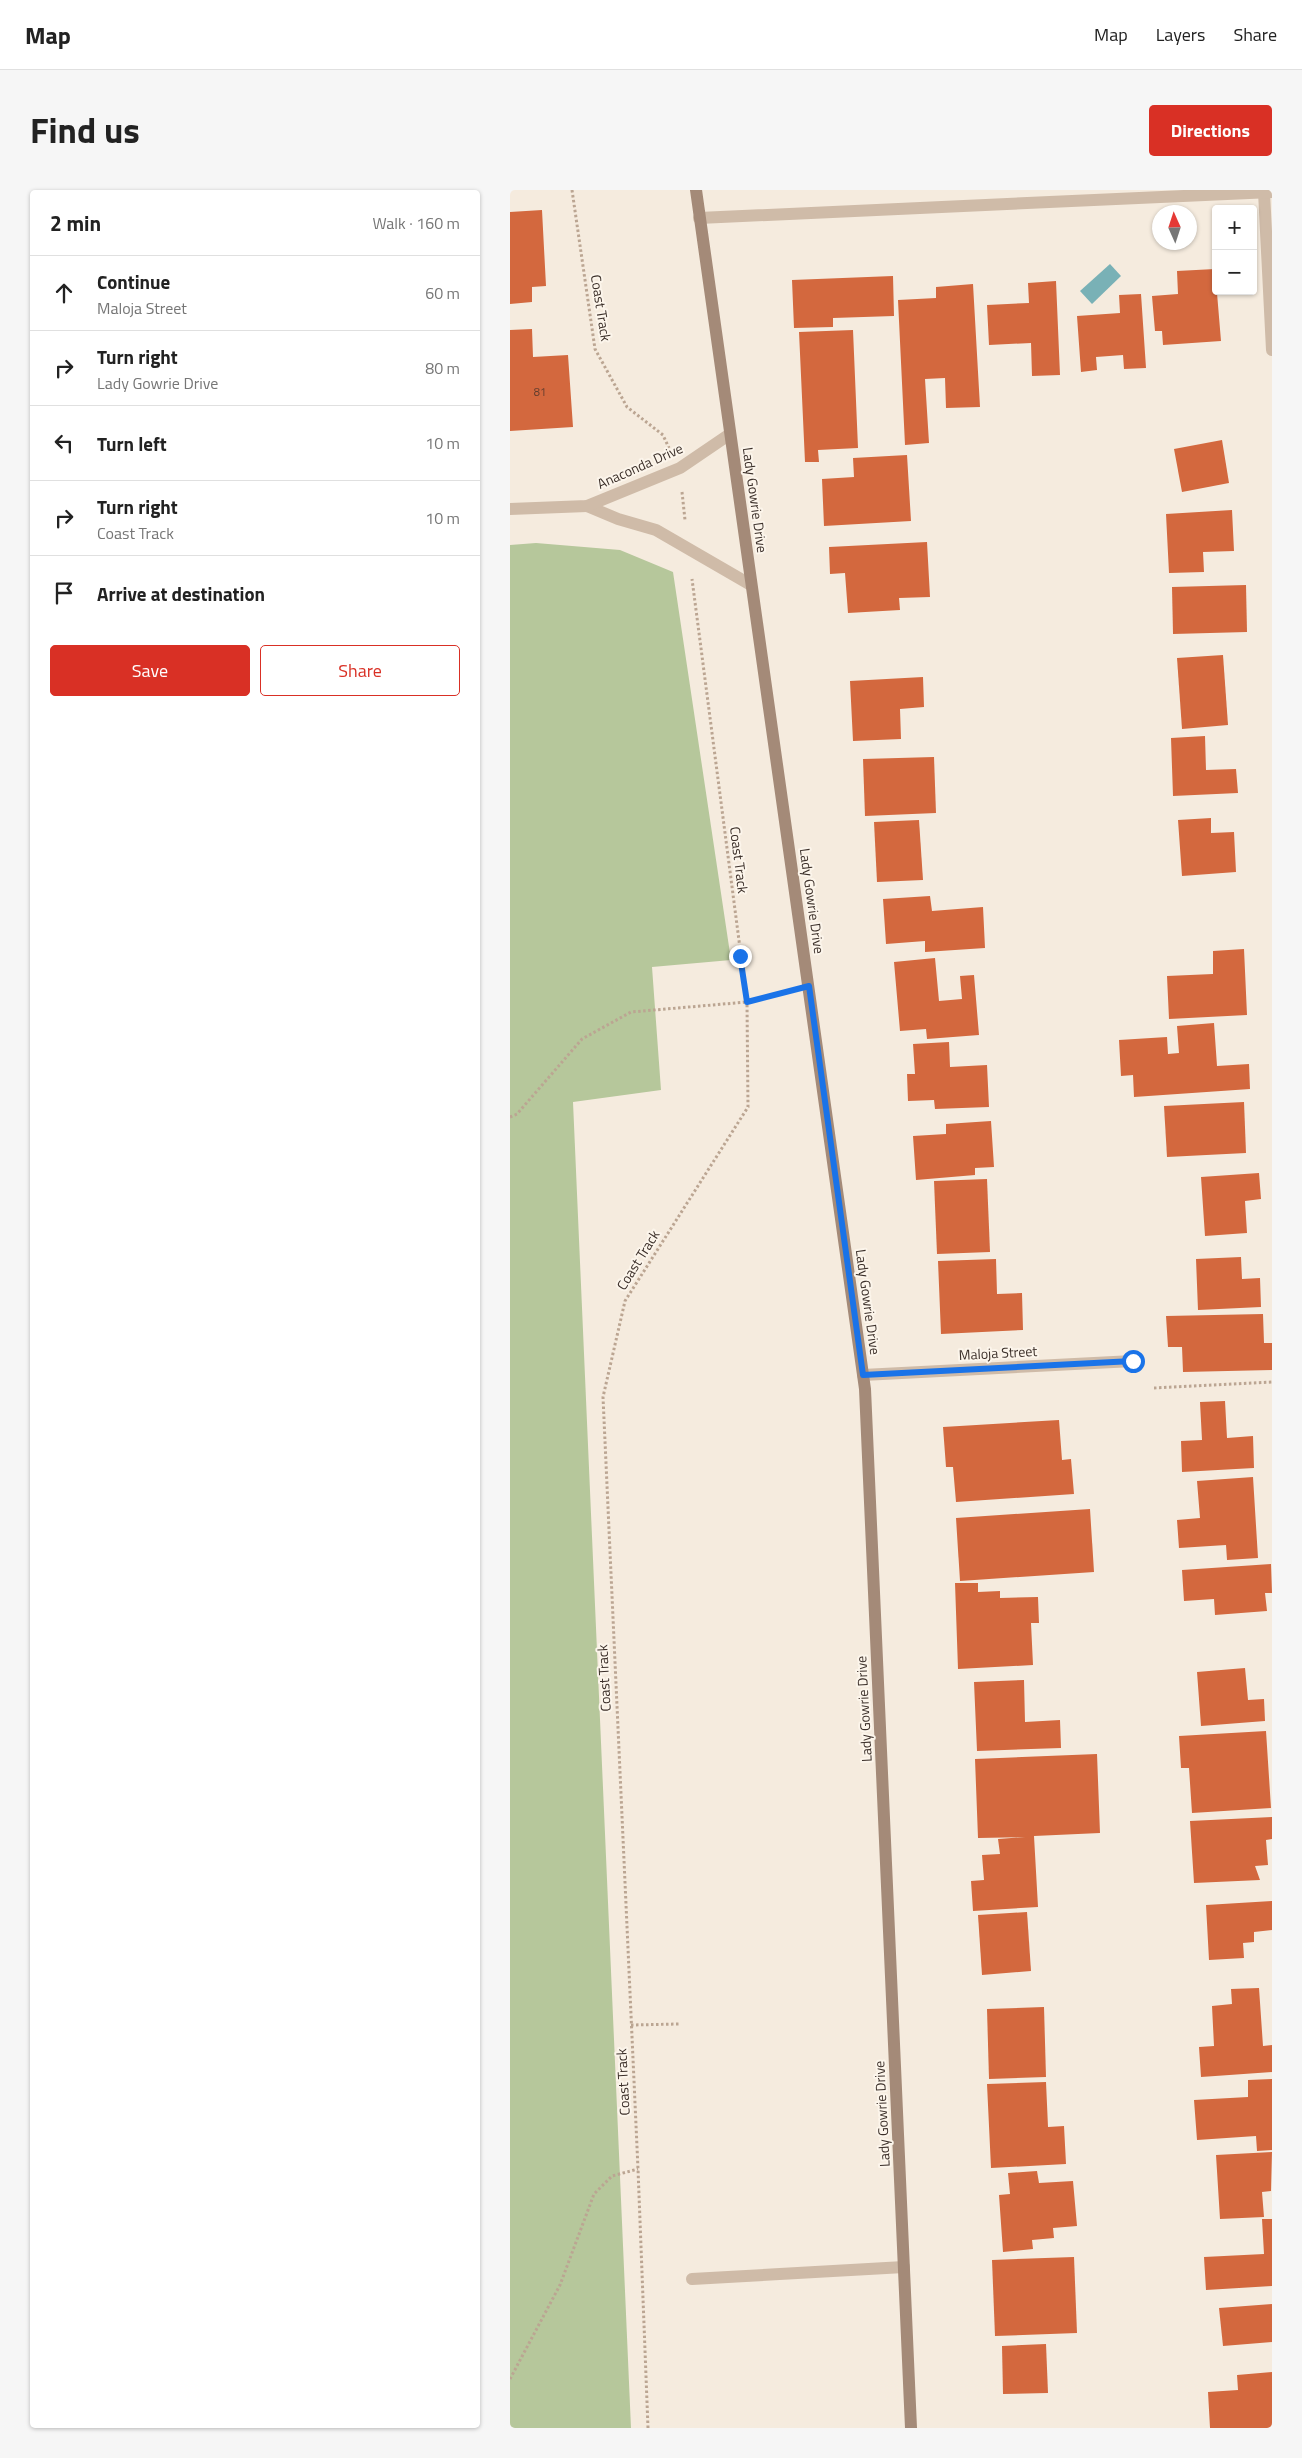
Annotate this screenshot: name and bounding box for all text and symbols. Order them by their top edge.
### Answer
text: Map [25,17,71,53]
text: Map [1094,21,1128,48]
text: Layers [1156,21,1205,48]
text: Share [1233,21,1277,48]
text: Find us [30,103,140,157]
button: Directions [1149,105,1272,156]
north arrow [1152,205,1197,250]
map controls [1212,205,1257,295]
button: + [1212,205,1257,250]
text: 2 min [50,207,101,239]
text: Walk · 160 m [372,211,460,235]
button: − [1212,250,1257,295]
text: Continue [97,267,170,296]
street label: Coast Track [586,273,617,343]
icon: ahead [50,279,78,307]
text: 60 m [425,281,460,305]
text: Maloja Street [97,296,187,320]
text: Turn right [97,342,178,371]
icon: right [50,354,78,382]
text: 80 m [425,356,460,380]
text: Lady Gowrie Drive [97,371,218,395]
house number: 81 [534,384,546,400]
icon: left [50,429,78,457]
text: Turn left [97,429,167,458]
text: 10 m [425,431,460,455]
street label: Anaconda Drive [594,437,686,494]
street label: Lady Gowrie Drive [738,446,773,554]
text: Turn right [97,492,178,521]
icon: right [50,504,78,532]
text: 10 m [425,506,460,530]
text: Coast Track [97,521,174,545]
icon: arrive [50,579,78,607]
text: Arrive at destination [97,579,265,608]
button: Save [50,645,250,696]
button: Share [260,645,460,696]
street label: Coast Track [725,825,754,895]
street label: Lady Gowrie Drive [795,847,830,955]
route end [729,945,752,968]
street label: Coast Track [611,1225,664,1294]
street label: Lady Gowrie Drive [851,1248,886,1356]
street label: Maloja Street [958,1340,1038,1365]
route start [1122,1350,1145,1373]
street label: Coast Track [591,1644,616,1712]
street label: Lady Gowrie Drive [850,1655,877,1763]
street label: Coast Track [610,2048,635,2116]
street label: Lady Gowrie Drive [868,2060,895,2168]

